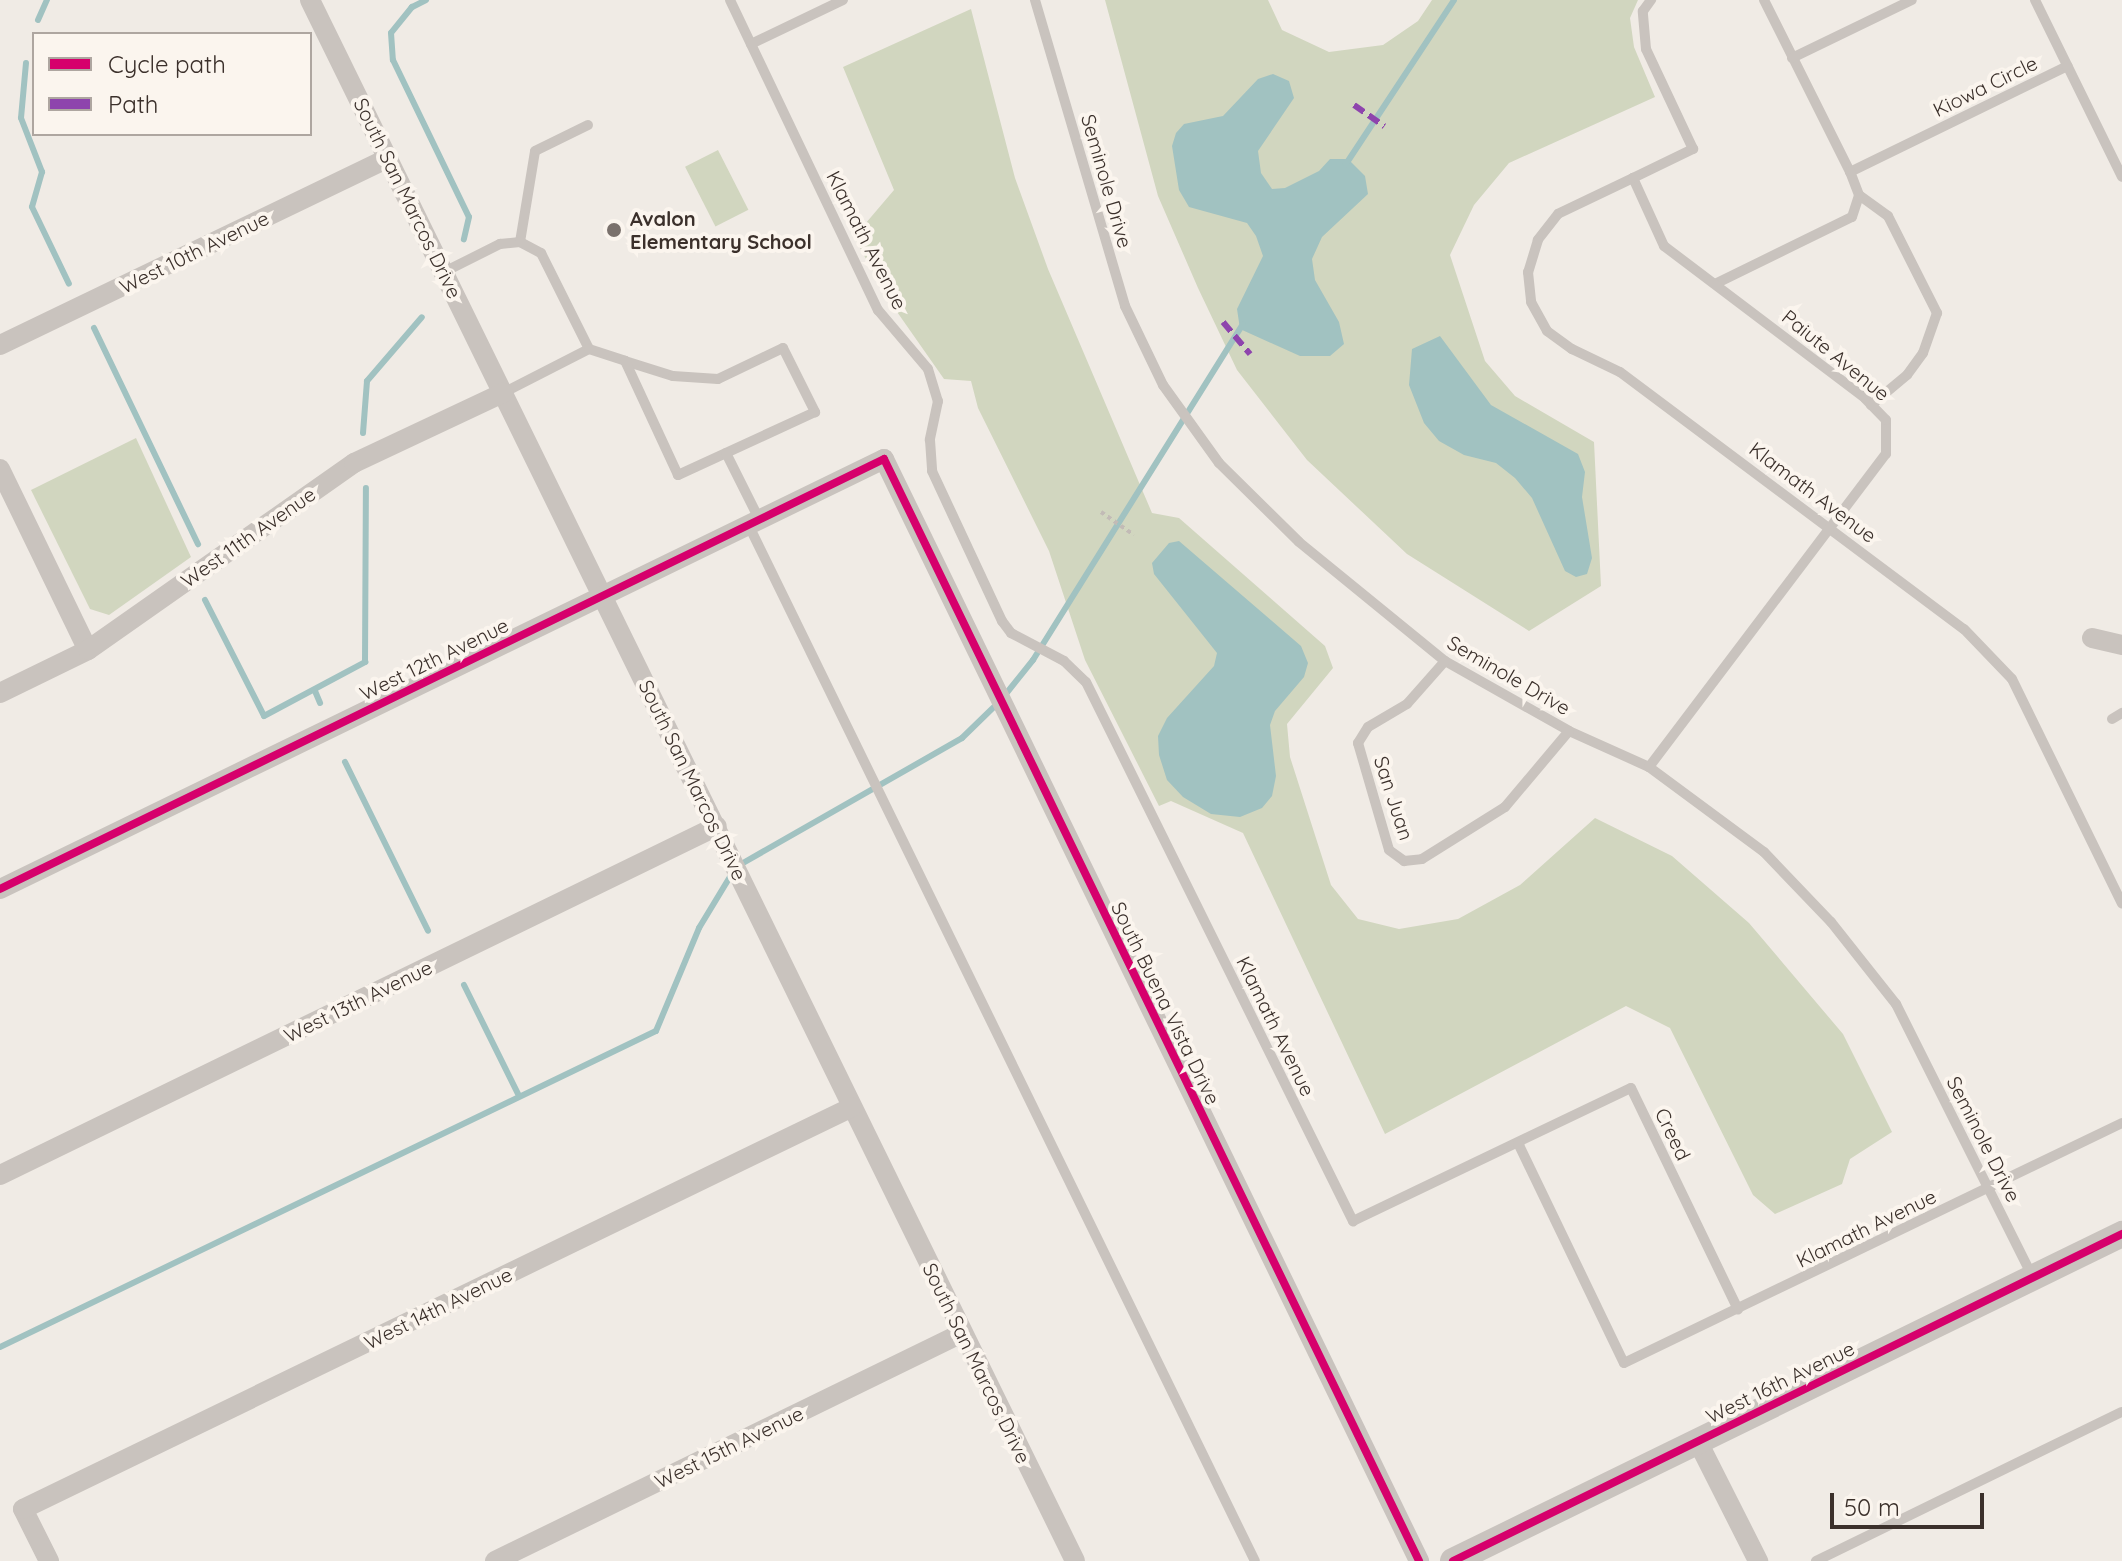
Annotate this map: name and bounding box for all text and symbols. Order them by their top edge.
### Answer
legend [32,32,312,136]
text: Cycle path [108,49,226,79]
street label: Kiowa Circle [1929,50,2041,122]
text: Path [108,89,159,119]
street label: South San Marcos Drive [349,94,467,302]
street label: Seminole Drive [1076,111,1138,251]
street label: Klamath Avenue [822,167,912,313]
street label: West 10th Avenue [115,205,273,299]
place label: Avalon Elementary School [630,206,812,253]
marker: Avalon Elementary School [605,221,623,239]
street label: Paiute Avenue [1777,304,1895,406]
street label: Klamath Avenue [1745,437,1881,547]
street label: West 11th Avenue [176,482,320,592]
street label: West 12th Avenue [356,613,512,705]
street label: Seminole Drive [1443,630,1575,720]
street label: South San Marcos Drive [634,676,752,884]
street label: San Juan [1369,753,1419,843]
street label: South Buena Vista Drive [1106,898,1226,1108]
street label: Klamath Avenue [1232,952,1320,1100]
street label: West 13th Avenue [280,955,436,1047]
street label: Seminole Drive [1942,1072,2026,1206]
street label: Creed [1650,1104,1696,1164]
street label: Klamath Avenue [1792,1184,1940,1272]
street label: South San Marcos Drive [918,1259,1036,1467]
street label: West 14th Avenue [360,1262,516,1354]
street label: West 16th Avenue [1702,1336,1858,1428]
street label: West 15th Avenue [651,1401,807,1493]
scale bar [1834,1477,1988,1527]
text: 50 m [1844,1492,1900,1522]

